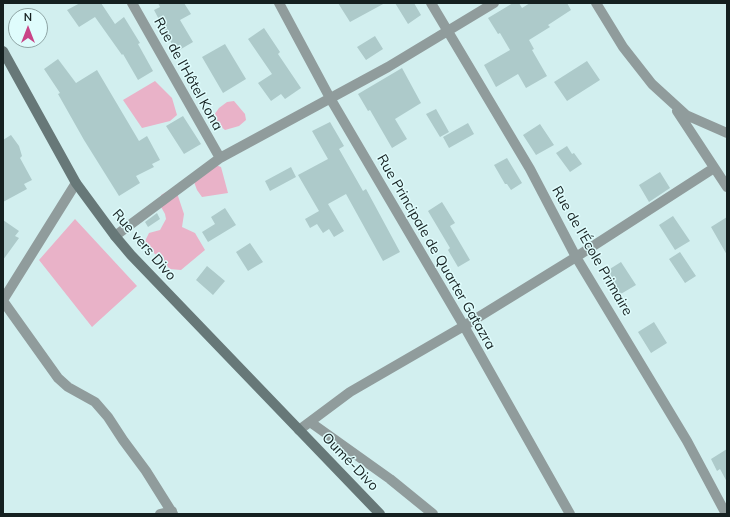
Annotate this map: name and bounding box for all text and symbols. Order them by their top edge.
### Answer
north arrow [8,8,48,48]
text: N [24,10,32,24]
street label: Rue de l'Hôtel Kona [150,15,226,133]
street label: Rue Principale de Quarter Gatazra [373,151,499,353]
street label: Rue de l'École Primaire [548,183,636,319]
street label: Rue vers Divo [109,206,179,284]
street label: Oumé-Divo [318,430,382,494]

